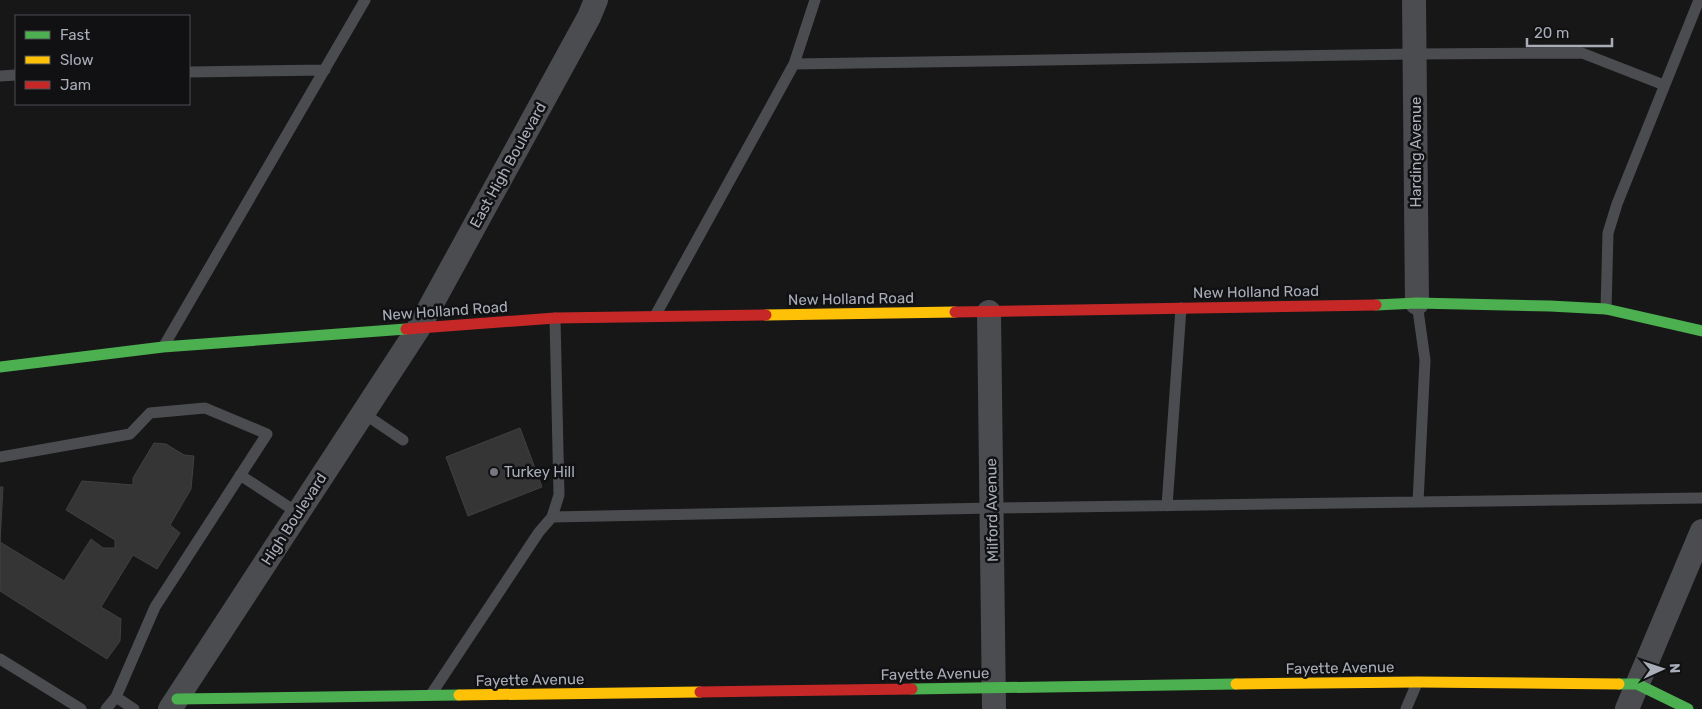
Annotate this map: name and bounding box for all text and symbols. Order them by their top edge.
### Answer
legend [15,15,190,105]
scale bar [1527,15,1612,47]
text: 20 m [1534,24,1569,42]
text: Fast [60,26,90,44]
text: Slow [60,51,93,69]
text: Jam [60,76,91,94]
street label: Harding Avenue [1407,97,1425,207]
street label: East High Boulevard [466,99,550,231]
street label: New Holland Road [1193,282,1319,302]
street label: New Holland Road [788,289,914,309]
street label: New Holland Road [381,298,509,324]
street label: Milford Avenue [982,458,1002,562]
place label: Turkey Hill [504,463,575,481]
marker: Turkey Hill [488,466,500,478]
street label: High Boulevard [258,470,330,568]
north arrow [1637,644,1687,694]
street label: Fayette Avenue [1285,658,1395,678]
text: N [1666,663,1683,674]
street label: Fayette Avenue [880,664,990,684]
street label: Fayette Avenue [475,670,585,690]

